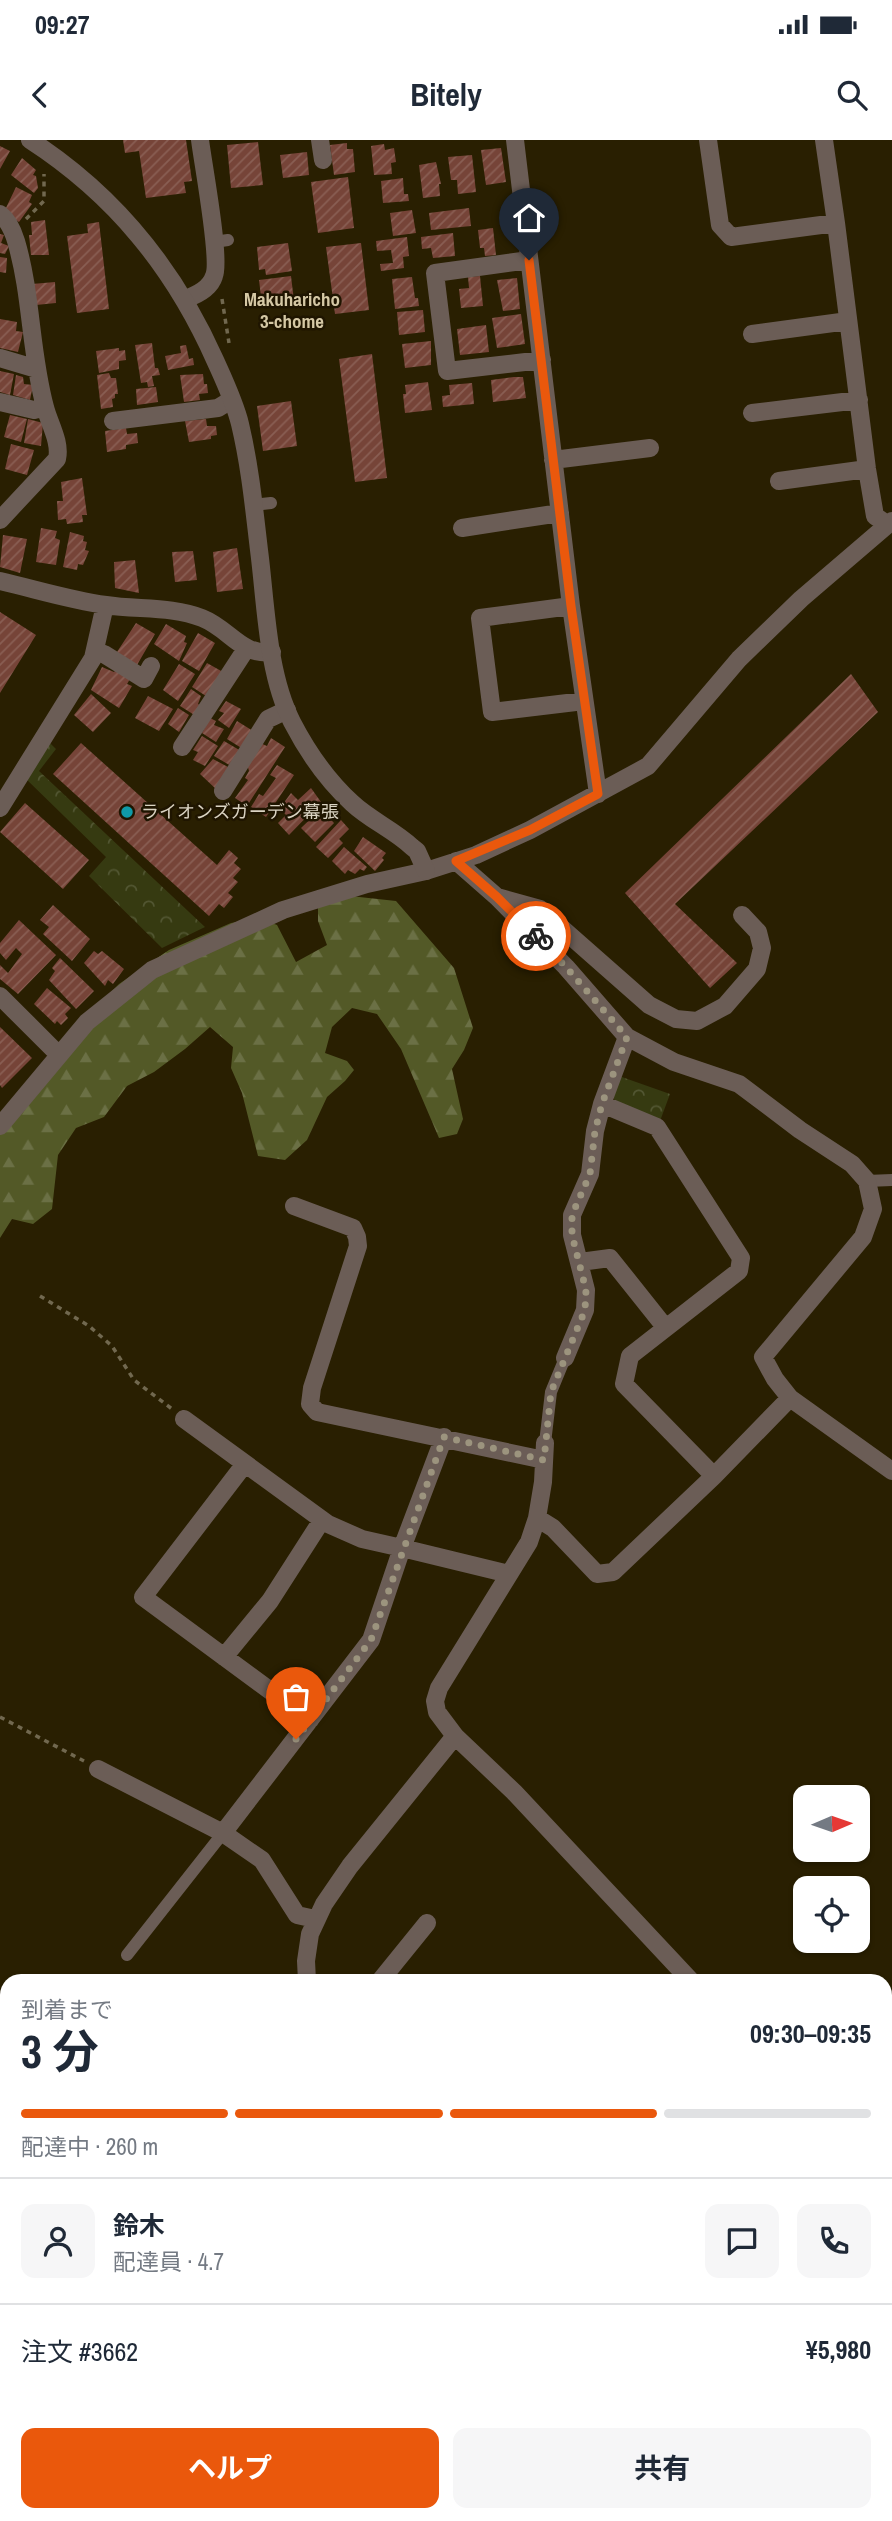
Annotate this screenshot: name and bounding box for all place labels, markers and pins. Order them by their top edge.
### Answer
pin [499,188,559,260]
place label: ライオンズガーデン幕張 [141,799,339,824]
marker: ライオンズガーデン幕張 [119,804,135,820]
pin [266,1667,326,1739]

